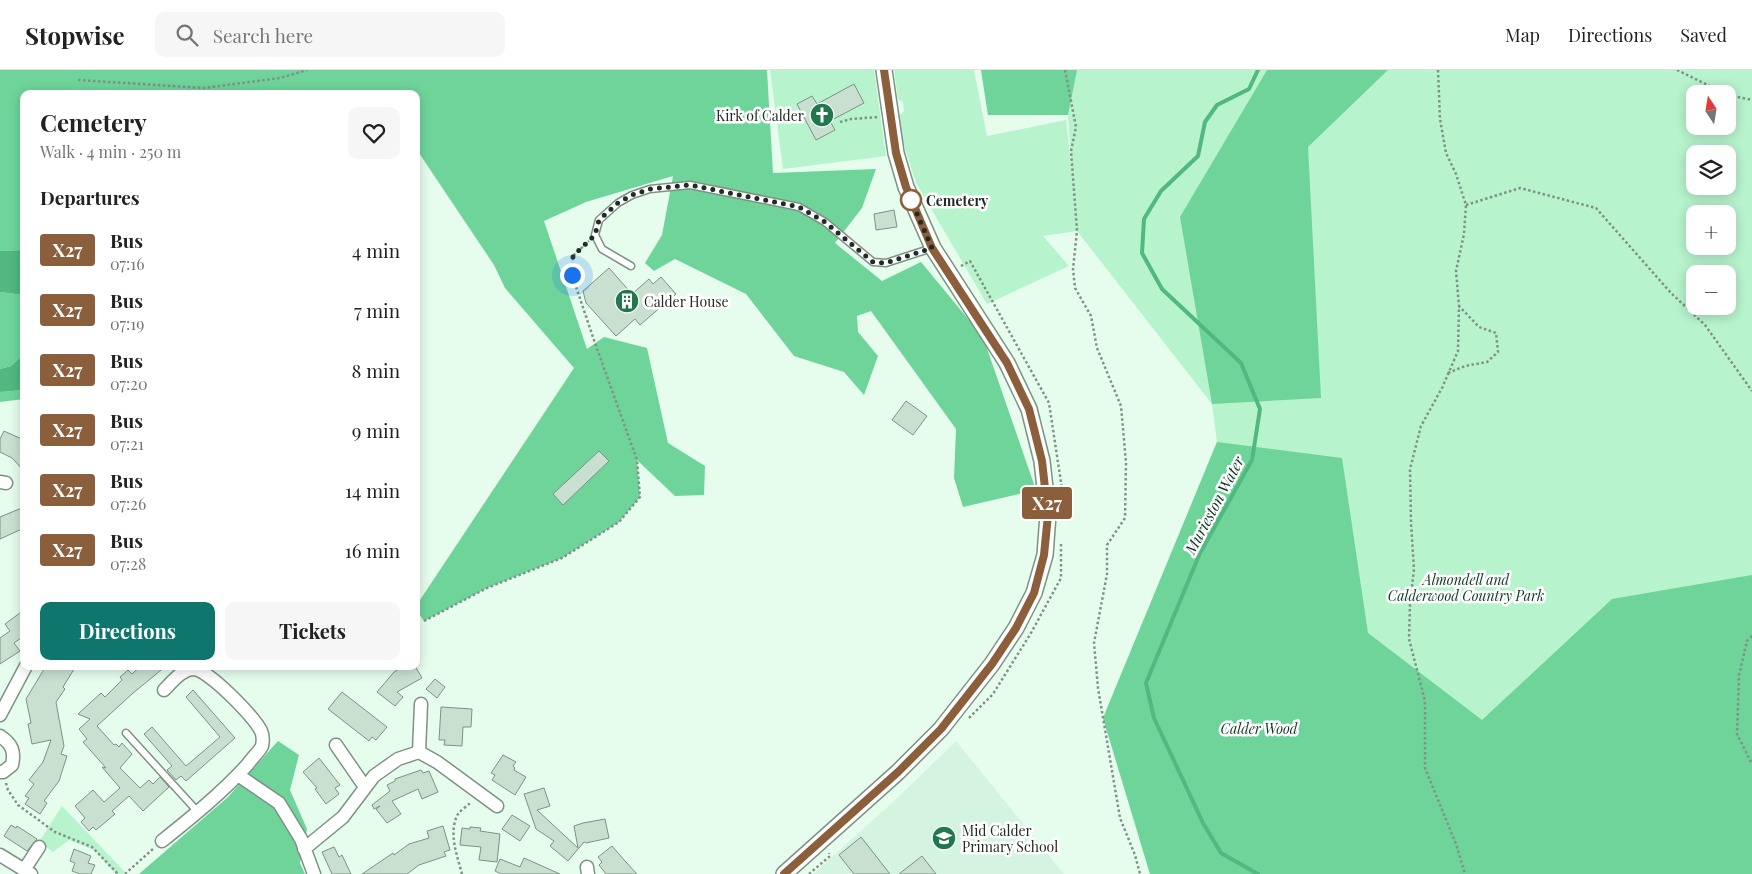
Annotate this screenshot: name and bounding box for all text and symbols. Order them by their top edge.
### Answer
search box [155,12,505,57]
text: Stopwise [25,19,125,51]
icon: search [173,21,201,49]
text: Search here [213,22,313,48]
text: Map [1505,23,1540,47]
text: Directions [1568,23,1652,47]
text: Saved [1680,23,1727,47]
north arrow [1686,85,1736,135]
map controls [1686,85,1736,315]
church icon: Kirk of Calder [809,102,835,128]
text: Cemetery [40,106,147,138]
place label: Kirk of Calder [716,106,805,125]
button: heart [348,107,400,159]
text: Walk · 4 min · 250 m [40,141,181,162]
button: layers [1686,145,1736,195]
text: Departures [40,184,140,210]
marker: Cemetery [900,189,922,211]
place label: Cemetery [926,191,989,210]
button: + [1686,205,1736,255]
text: Bus [110,227,143,253]
text: 4 min [352,237,400,263]
text: X27 [52,238,83,262]
text: 07:16 [110,253,145,274]
your location [560,263,585,288]
button: − [1686,265,1736,315]
text: Bus [110,287,143,313]
building icon: Calder House [614,288,640,314]
place label: Calder House [644,292,729,311]
text: 7 min [354,297,400,323]
text: X27 [52,298,83,322]
text: 07:19 [110,313,144,334]
text: Bus [110,347,143,373]
text: 8 min [352,357,400,383]
text: X27 [52,358,83,382]
text: 07:20 [110,373,148,394]
text: Bus [110,407,143,433]
text: 9 min [352,417,400,443]
text: X27 [52,418,83,442]
text: 07:21 [110,433,144,454]
water label: Murieston Water [1179,452,1248,558]
text: Bus [110,467,143,493]
text: 14 min [345,477,400,503]
text: X27 [52,478,83,502]
line badge: X27 [1018,487,1076,519]
text: X27 [1032,491,1062,515]
text: 07:26 [110,493,146,514]
text: Bus [110,527,143,553]
text: 16 min [345,537,400,563]
text: X27 [52,538,83,562]
text: 07:28 [110,553,146,574]
park label: Almondell and Calderwood Country Park [1388,570,1544,605]
button: Directions [40,602,215,660]
button: Tickets [225,602,400,660]
park label: Calder Wood [1221,719,1298,738]
place label: Mid Calder Primary School [962,821,1058,856]
school or university icon: Mid Calder Primary School [931,825,957,851]

